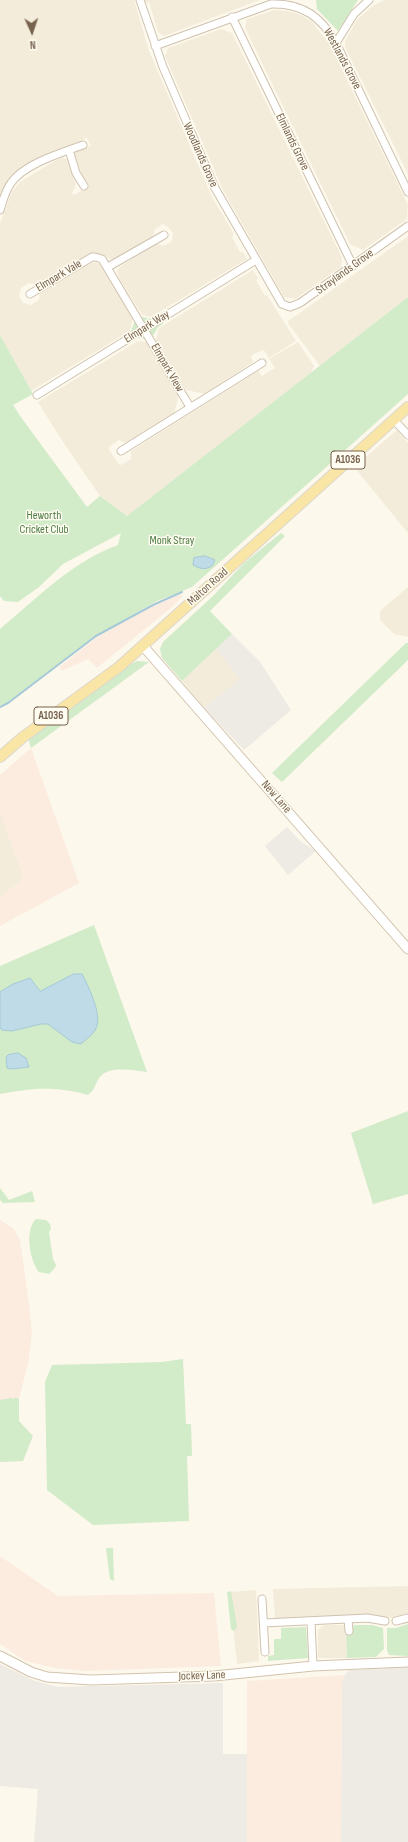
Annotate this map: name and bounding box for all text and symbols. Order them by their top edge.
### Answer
north arrow [12,12,52,52]
street label: Westlands Grove [320,26,364,92]
text: N [29,38,36,51]
street label: Elmlands Grove [272,111,312,173]
street label: Woodlands Grove [179,120,221,190]
street label: Straylands Grove [313,246,377,298]
street label: Elmpark Vale [33,257,85,295]
street label: Elmpark Way [122,307,172,347]
street label: Elmpark View [147,341,187,395]
road number: A1036 [331,451,365,469]
park label: Heworth Cricket Club [19,509,69,537]
park label: Monk Stray [150,534,194,548]
street label: Malton Road [185,565,231,609]
road number: A1036 [34,707,68,725]
street label: New Lane [258,778,294,816]
street label: Jockey Lane [178,1668,226,1684]

